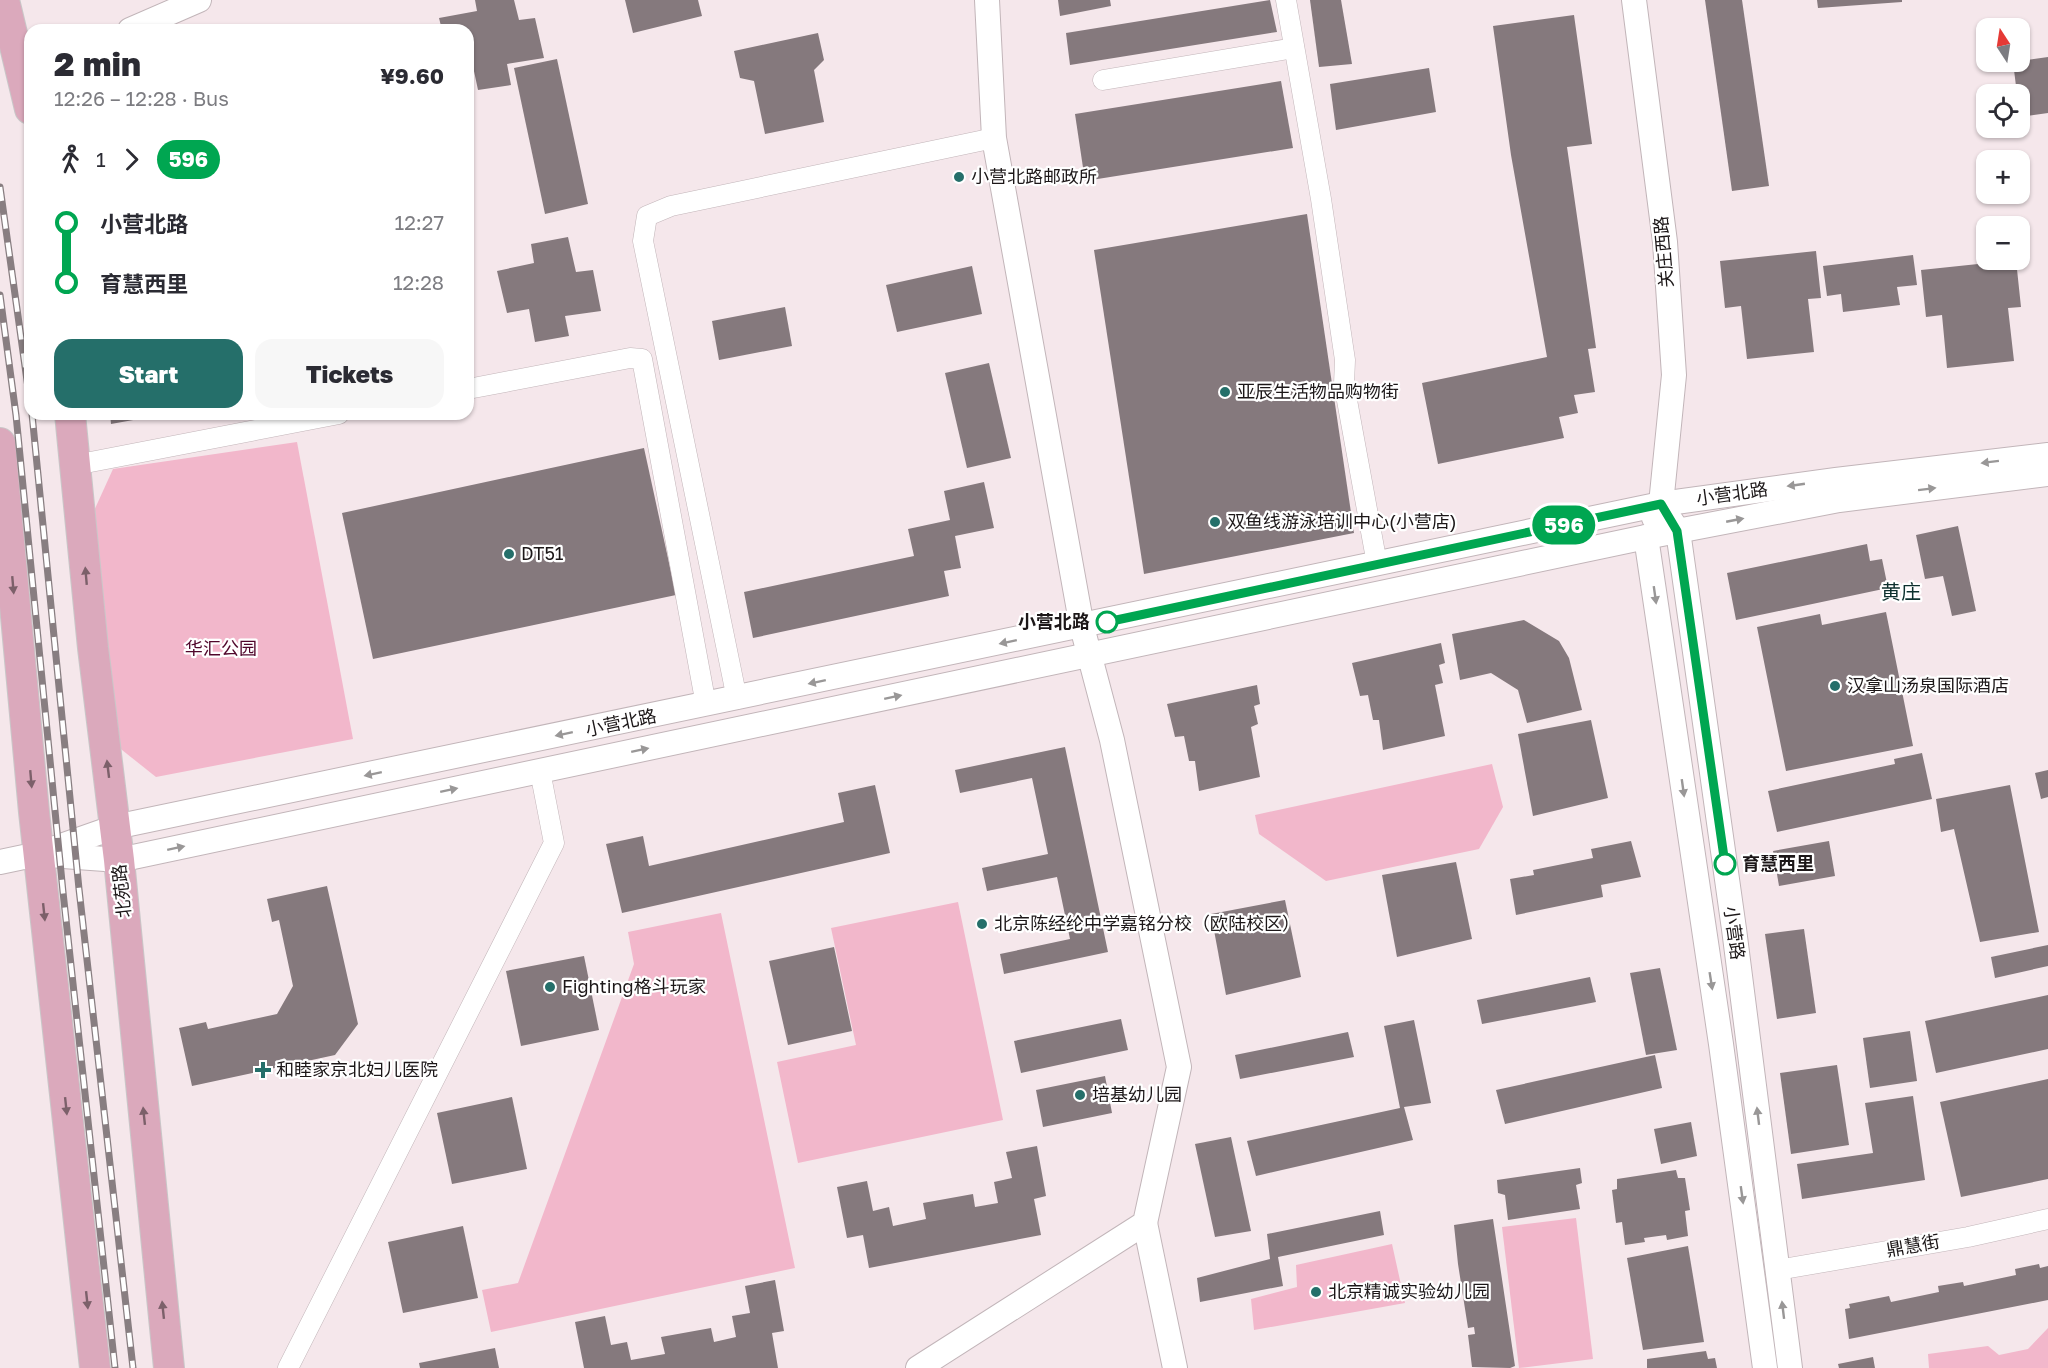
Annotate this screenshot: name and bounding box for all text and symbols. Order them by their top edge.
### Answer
north arrow [1976,18,2030,72]
map controls [1976,18,2030,270]
text: 2 min [54,44,141,83]
text: ¥9.60 [380,62,444,89]
button: locate [1976,84,2030,138]
text: 12:26 – 12:28 · Bus [54,86,229,110]
icon: walk [54,143,87,176]
icon: forward [115,143,148,176]
text: 596 [169,146,208,172]
text: 1 [96,147,106,171]
button: + [1976,150,2030,204]
place label: 小营北路邮政所 [971,165,1097,187]
marker: 小营北路邮政所 [952,170,966,184]
text: 小营北路 [100,210,188,237]
text: 12:27 [395,210,444,234]
street label: 关庄西路 [1649,215,1677,289]
button: − [1976,216,2030,270]
text: 育慧西里 [100,270,188,297]
text: 12:28 [393,270,444,294]
button: Start [54,339,243,408]
button: Tickets [255,339,444,408]
place label: 亚辰生活物品购物街 [1237,380,1399,402]
marker: 亚辰生活物品购物街 [1218,385,1232,399]
one-way arrow [1980,457,1999,466]
street label: 小营北路 [1695,477,1769,509]
one-way arrow [1787,481,1806,490]
one-way arrow [1918,484,1937,494]
line badge: 596 [1530,506,1598,544]
place label: 双鱼线游泳培训中心(小营店) [1227,510,1457,532]
text: 596 [1544,512,1584,538]
marker: 双鱼线游泳培训中心(小营店) [1208,515,1222,529]
one-way arrow [1726,515,1745,524]
place label: DT51 [521,542,564,564]
marker: DT51 [502,547,516,561]
one-way arrow [81,566,91,585]
one-way arrow [8,575,18,594]
district label: 黄庄 [1881,579,1921,603]
one-way arrow [1650,586,1659,605]
place label: 小营北路 [1018,610,1090,632]
marker: 小营北路 [1096,611,1118,633]
park label: 华汇公园 [185,637,257,659]
one-way arrow [998,638,1017,647]
place label: 汉拿山汤泉国际酒店 [1847,674,2009,696]
one-way arrow [807,678,826,687]
marker: 汉拿山汤泉国际酒店 [1828,679,1842,693]
one-way arrow [883,692,902,701]
street label: 小营北路 [583,704,658,740]
one-way arrow [554,730,573,739]
one-way arrow [631,745,650,754]
one-way arrow [103,760,112,779]
one-way arrow [26,769,35,788]
one-way arrow [363,770,382,779]
one-way arrow [1678,779,1687,798]
one-way arrow [440,785,459,794]
one-way arrow [167,843,186,852]
place label: 育慧西里 [1742,852,1814,874]
marker: 育慧西里 [1714,853,1736,875]
street label: 北苑路 [107,863,135,919]
one-way arrow [40,903,49,922]
street label: 小营路 [1720,905,1750,961]
place label: 北京陈经纶中学嘉铭分校（欧陆校区） [994,912,1300,934]
marker: 北京陈经纶中学嘉铭分校（欧陆校区） [975,917,989,931]
one-way arrow [1707,972,1716,991]
place label: Fighting格斗玩家 [562,975,706,997]
marker: Fighting格斗玩家 [543,980,557,994]
place label: 和睦家京北妇儿医院 [276,1058,438,1080]
marker: 和睦家京北妇儿医院 [254,1061,272,1079]
place label: 培基幼儿园 [1092,1083,1182,1105]
marker: 培基幼儿园 [1073,1088,1087,1102]
one-way arrow [61,1096,71,1115]
one-way arrow [139,1106,149,1125]
one-way arrow [1754,1107,1763,1126]
one-way arrow [1737,1185,1746,1204]
street label: 鼎慧街 [1884,1229,1941,1261]
place label: 北京精诚实验幼儿园 [1328,1280,1490,1302]
marker: 北京精诚实验幼儿园 [1309,1285,1323,1299]
one-way arrow [83,1290,92,1309]
one-way arrow [158,1300,168,1319]
one-way arrow [1778,1300,1787,1319]

